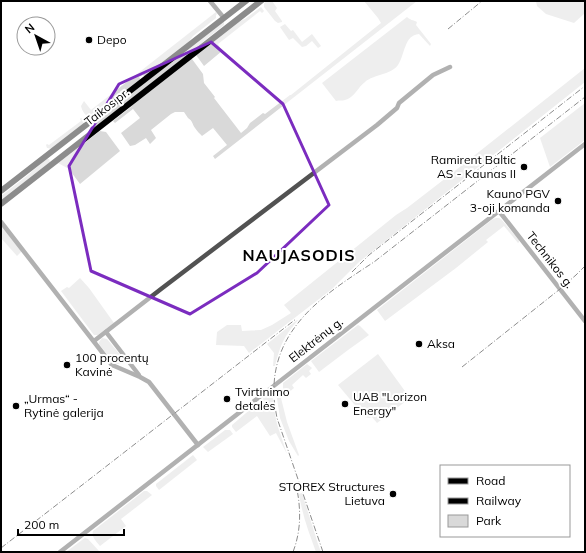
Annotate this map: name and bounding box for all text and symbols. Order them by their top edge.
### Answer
north arrow [16,16,56,56]
text: N [22,20,37,36]
place label: Depo [97,32,127,47]
marker: Depo [84,35,94,45]
street label: Taikos pr. [81,85,132,129]
place label: Ramirent Baltic AS - Kaunas II [431,152,516,181]
marker: Ramirent Baltic AS - Kaunas II [519,162,529,172]
place label: Kauno PGV 3-oji komanda [470,186,551,215]
marker: Kauno PGV 3-oji komanda [553,196,563,206]
street label: Technikos g. [524,228,577,291]
district label: NAUJASODIS [242,245,356,265]
street label: Elektrėnų g. [286,314,346,365]
place label: Aksa [427,336,455,351]
marker: Aksa [414,339,424,349]
place label: 100 procentų Kavinė [75,350,149,379]
marker: 100 procentų Kavinė [62,360,72,370]
place label: Tvirtinimo detalės [235,384,290,413]
place label: UAB "Lorizon Energy" [353,389,427,418]
place label: „Urmas“ - Rytinė galerija [24,391,104,420]
marker: Tvirtinimo detalės [222,394,232,404]
marker: UAB "Lorizon Energy" [340,399,350,409]
marker: „Urmas“ - Rytinė galerija [11,401,21,411]
legend [440,465,570,537]
text: Road [476,473,505,488]
place label: STOREX Structures Lietuva [279,479,385,508]
marker: STOREX Structures Lietuva [388,489,398,499]
text: Railway [476,493,522,508]
scale bar [18,511,124,537]
text: Park [476,513,502,528]
text: 200 m [24,517,59,532]

